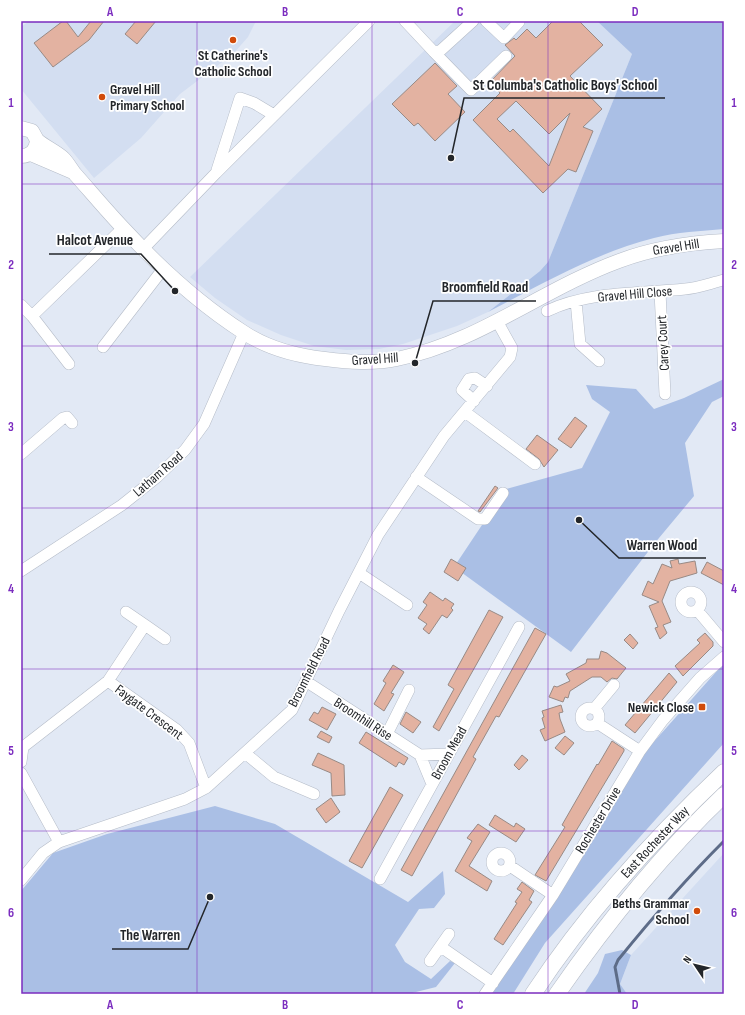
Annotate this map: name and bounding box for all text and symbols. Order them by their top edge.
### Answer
text: A [106,4,114,20]
text: B [282,4,288,20]
text: C [457,4,464,20]
text: D [632,4,639,20]
marker: St Catherine's Catholic School [228,35,238,45]
place label: St Catherine's Catholic School [194,47,272,80]
callout: St Columba's Catholic Boys' School [464,71,665,98]
text: St Columba's Catholic Boys' School [473,76,657,95]
place label: Gravel Hill Primary School [110,81,185,114]
marker: Gravel Hill Primary School [97,92,107,102]
text: 1 [8,95,14,111]
text: 1 [731,95,737,111]
callout: Halcot Avenue [49,227,141,254]
text: Halcot Avenue [57,231,133,250]
street label: Gravel Hill [652,235,700,259]
text: 2 [8,257,14,273]
text: 2 [731,257,737,273]
callout: Broomfield Road [433,274,536,301]
text: Broomfield Road [442,278,528,297]
street label: Gravel Hill Close [597,282,673,306]
street label: Carey Court [653,315,673,371]
street label: Gravel Hill [351,349,399,369]
text: 3 [8,419,14,435]
text: 3 [731,419,737,435]
street label: Latham Road [129,448,187,500]
callout: Warren Wood [619,531,706,558]
text: Warren Wood [627,536,697,555]
text: 4 [8,581,14,597]
text: 4 [731,581,737,597]
street label: Broomfield Road [284,634,334,710]
street label: Faygate Crescent [112,681,186,743]
street label: Broomhill Rise [331,694,395,744]
place label: Newick Close [628,699,694,716]
marker: Newick Close [697,702,707,712]
street label: Broom Mead [427,723,471,782]
text: 5 [8,743,14,759]
text: 5 [731,743,737,759]
street label: Rochester Drive [571,784,625,856]
street label: East Rochester Way [617,802,693,882]
place label: Beths Grammar School [612,895,690,928]
text: 6 [8,905,14,921]
text: 6 [731,905,737,921]
marker: Beths Grammar School [692,906,702,916]
callout: The Warren [112,922,188,949]
text: The Warren [120,926,180,945]
north arrow [675,945,715,985]
text: N [680,953,694,966]
text: A [106,997,114,1013]
text: B [282,997,288,1013]
text: C [457,997,464,1013]
text: D [632,997,639,1013]

